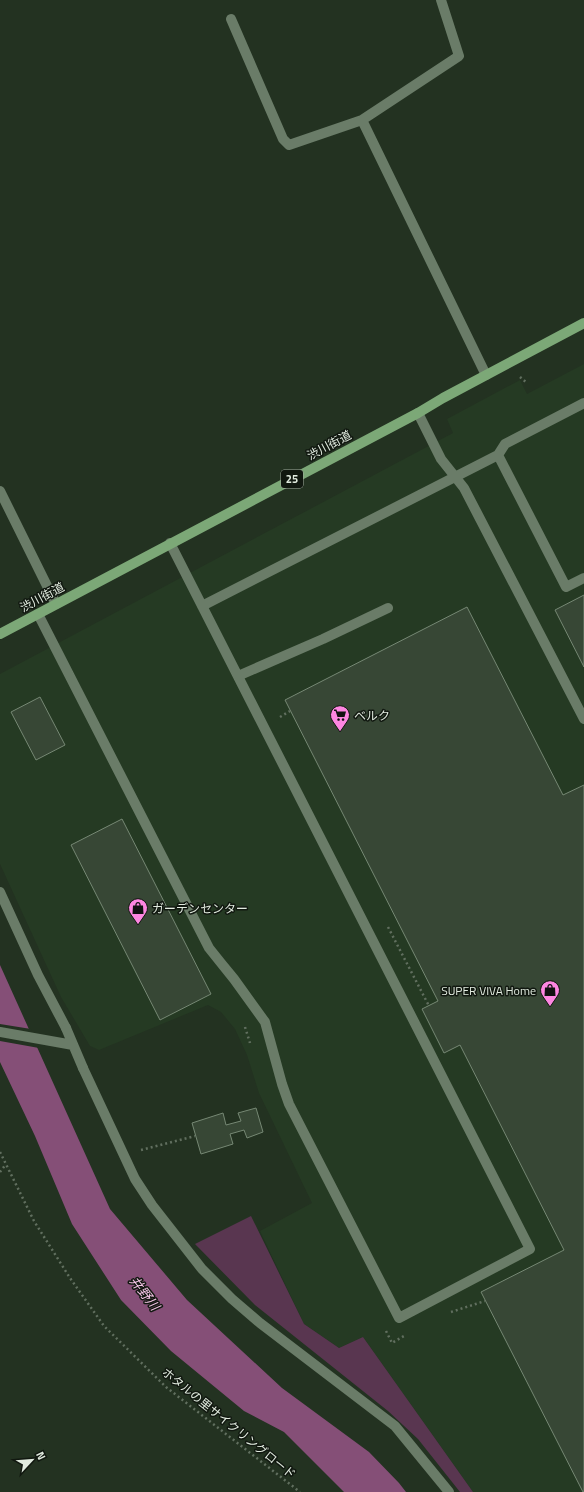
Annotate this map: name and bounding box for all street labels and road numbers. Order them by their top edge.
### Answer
street label: 渋川街道 [303,425,355,465]
road number: 25 [281,470,303,488]
street label: 渋川街道 [16,577,68,617]
street label: ホタルの里サイクリングロード [158,1363,300,1483]

